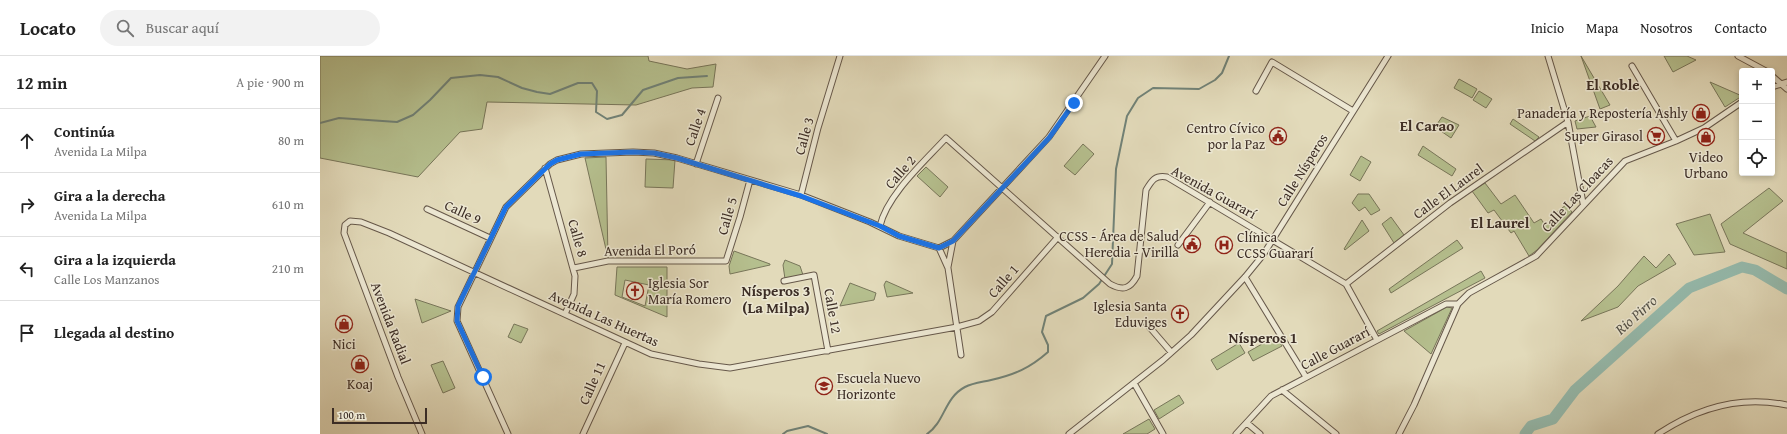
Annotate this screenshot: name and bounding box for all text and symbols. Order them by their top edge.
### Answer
search box [100,10,380,46]
text: Locato [20,14,76,42]
icon: search [114,17,136,39]
text: Buscar aquí [146,17,219,38]
text: Inicio [1531,18,1564,38]
text: Mapa [1586,18,1618,38]
text: Nosotros [1640,18,1693,38]
text: Contacto [1715,18,1767,38]
map controls [1739,68,1775,176]
button: + [1739,68,1775,104]
text: 12 min [16,70,67,95]
text: A pie · 900 m [236,73,304,92]
district label: El Roble [1586,74,1640,95]
route end [1065,94,1083,112]
place label: Panadería y Repostería Ashly [1517,103,1688,123]
shop icon: Panadería y Repostería Ashly [1691,103,1711,123]
button: − [1739,104,1775,140]
street label: Calle 4 [679,105,711,148]
street label: Calle 3 [789,115,819,157]
district label: El Carao [1400,115,1454,136]
place label: Centro Cívico por la Paz [1186,118,1265,154]
text: Continúa [54,121,115,142]
public building icon: Centro Cívico por la Paz [1268,126,1288,146]
place label: Super Girasol [1565,126,1643,146]
supermarket icon: Super Girasol [1646,126,1666,146]
shop icon: Video Urbano [1696,127,1716,147]
icon: ahead [16,130,38,152]
street label: Calle Nísperos [1272,130,1332,210]
text: 80 m [278,131,304,150]
button: locate [1739,140,1775,176]
text: Avenida La Milpa [54,142,147,161]
place label: Video Urbano [1684,147,1728,183]
street label: Calle 2 [880,151,920,193]
street label: Calle Las Cloacas [1536,152,1618,236]
street label: Calle El Laurel [1409,159,1487,223]
street label: Avenida Guararí [1168,160,1261,224]
text: Gira a la derecha [54,185,165,206]
icon: right [16,194,38,216]
text: 610 m [272,195,304,214]
street label: Calle 9 [441,195,485,229]
street label: Calle 5 [712,195,742,237]
text: Avenida La Milpa [54,206,147,225]
district label: El Laurel [1471,212,1530,233]
street label: Calle 8 [563,217,593,259]
place label: CCSS - Área de Salud Heredia - Virilla [1059,226,1180,262]
place label: Clínica CCSS Guararí [1237,227,1314,263]
public building icon: CCSS - Área de Salud Heredia - Virilla [1182,234,1202,254]
hospital icon: Clínica CCSS Guararí [1214,235,1234,255]
street label: Avenida El Poró [604,239,696,261]
text: Gira a la izquierda [54,249,176,270]
icon: left [16,258,38,280]
text: 210 m [272,259,304,278]
street label: Calle 1 [983,260,1023,302]
text: Calle Los Manzanos [54,270,160,289]
place label: Iglesia Sor María Romero [648,273,731,309]
street label: Avenida Radial [366,279,416,367]
district label: Nísperos 3 (La Milpa) [741,280,811,318]
church icon: Iglesia Sor María Romero [625,281,645,301]
street label: Avenida Las Huertas [546,285,662,351]
street label: Calle 12 [819,287,847,335]
water label: Rio Pirro [1609,290,1662,340]
place label: Iglesia Santa Eduviges [1093,296,1167,332]
church icon: Iglesia Santa Eduviges [1170,304,1190,324]
shop icon: Nici [334,314,354,334]
street label: Calle Guararí [1297,321,1374,375]
icon: arrive [16,322,38,344]
text: Llegada al destino [54,322,174,343]
district label: Nísperos 1 [1228,327,1298,348]
place label: Nici [332,334,356,354]
shop icon: Koaj [350,354,370,374]
street label: Calle 11 [574,358,610,408]
route start [474,368,492,386]
place label: Escuela Nuevo Horizonte [837,368,921,404]
place label: Koaj [347,374,373,394]
school or university icon: Escuela Nuevo Horizonte [814,376,834,396]
scale bar [332,406,427,425]
text: 100 m [338,407,365,423]

